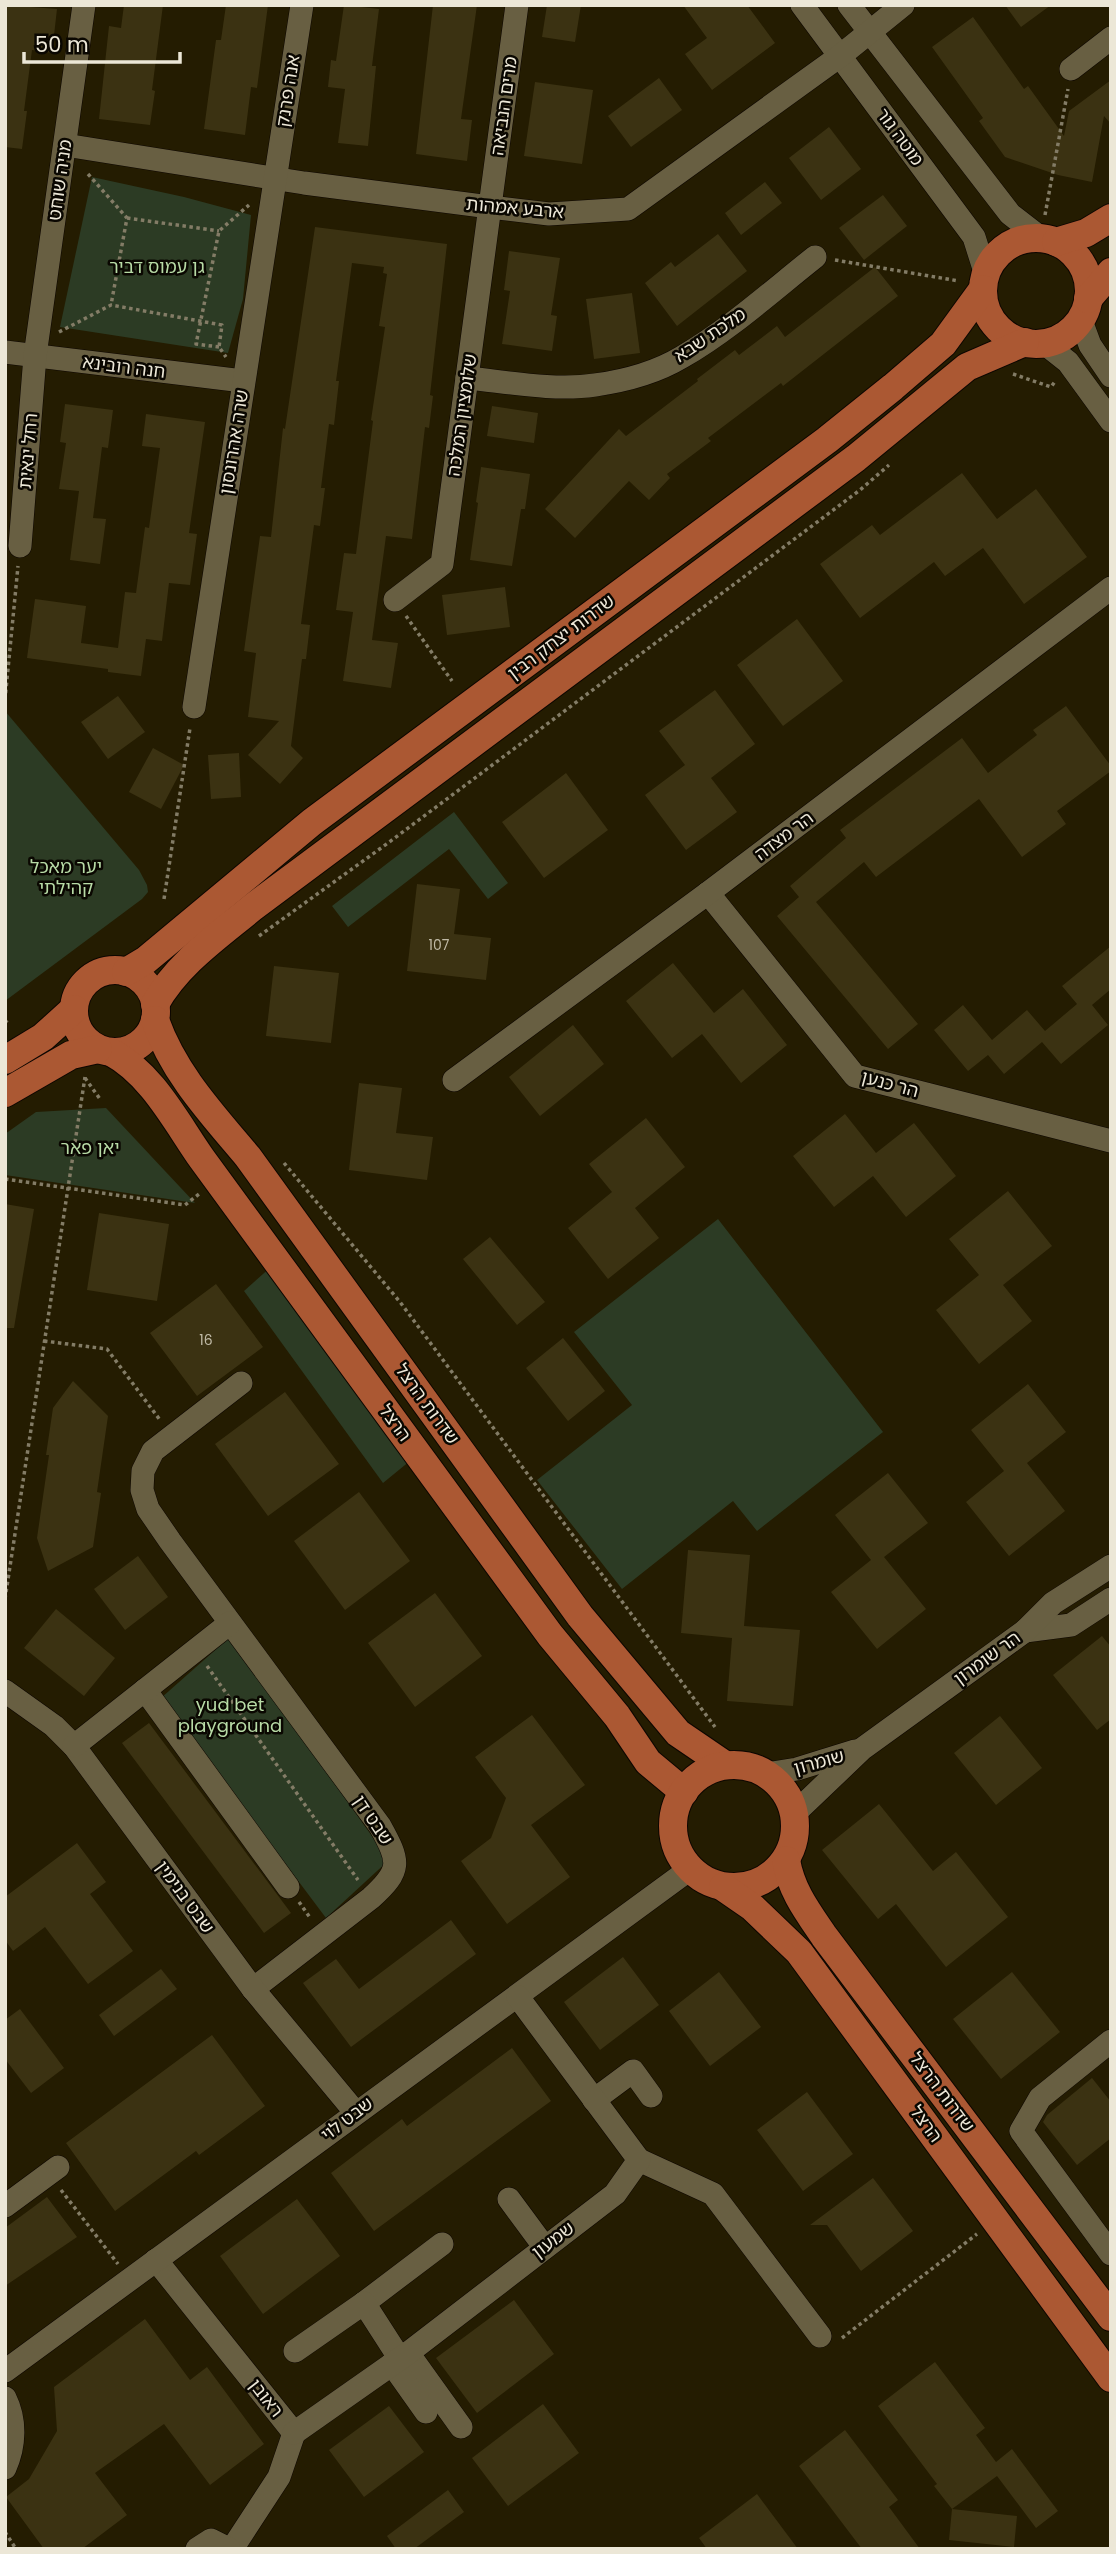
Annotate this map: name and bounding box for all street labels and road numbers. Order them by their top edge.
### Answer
street label: אנה פרנק [269,53,306,129]
street label: מרים הנביאה [484,55,523,157]
street label: מוטה גור [871,103,930,171]
street label: מניה שוחט [41,138,78,222]
street label: ארבע אמהות [465,191,565,224]
street label: מלכת שבא [669,301,751,368]
street label: חנה רובינא [81,349,167,384]
street label: שלומציון המלכה [441,352,482,478]
street label: שרה אהרונסון [213,388,254,496]
street label: רחל ינאית [12,412,43,490]
street label: שדרות יצחק רבין [502,588,619,685]
street label: הר מצדה [749,805,818,866]
street label: הר כנען [859,1064,921,1103]
street label: שדרות הרצל [391,1360,463,1448]
street label: הרצל [374,1400,416,1446]
street label: הר שומרון [948,1625,1025,1690]
street label: שומרון [791,1743,847,1780]
street label: שבט דן [348,1790,399,1849]
street label: שבט בנימין [150,1855,220,1938]
street label: שדרות הרצל [905,2048,979,2136]
street label: שבט לוי [315,2091,378,2146]
street label: הרצל [905,2101,947,2147]
street label: שמעון [526,2215,579,2264]
street label: ראובן [244,2373,289,2422]

